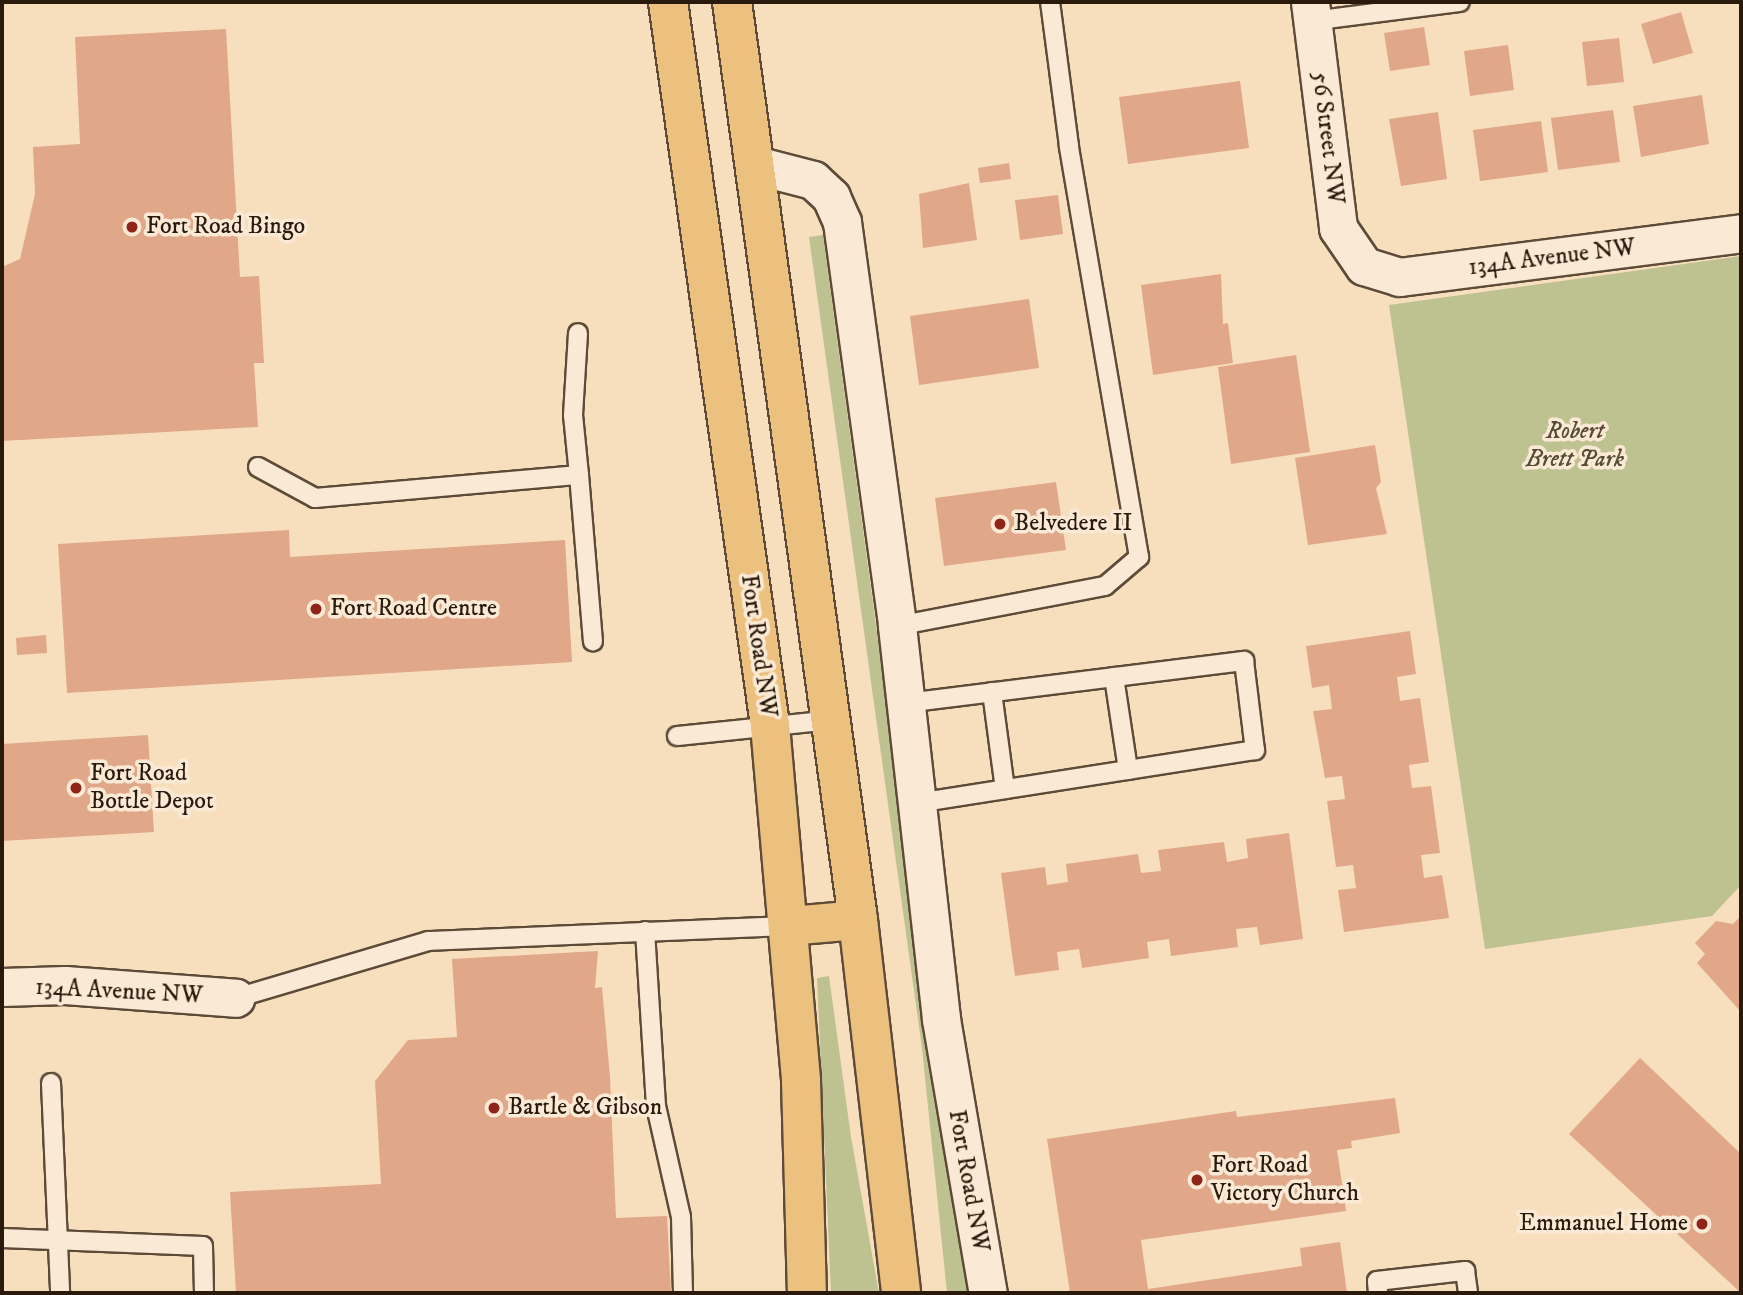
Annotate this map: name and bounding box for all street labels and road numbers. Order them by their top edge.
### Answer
street label: 56 Street NW [1305,70,1349,206]
street label: 134A Avenue NW [1467,233,1637,283]
street label: Fort Road NW [734,573,782,719]
street label: 134A Avenue NW [34,973,204,1011]
street label: Fort Road NW [941,1108,995,1254]

